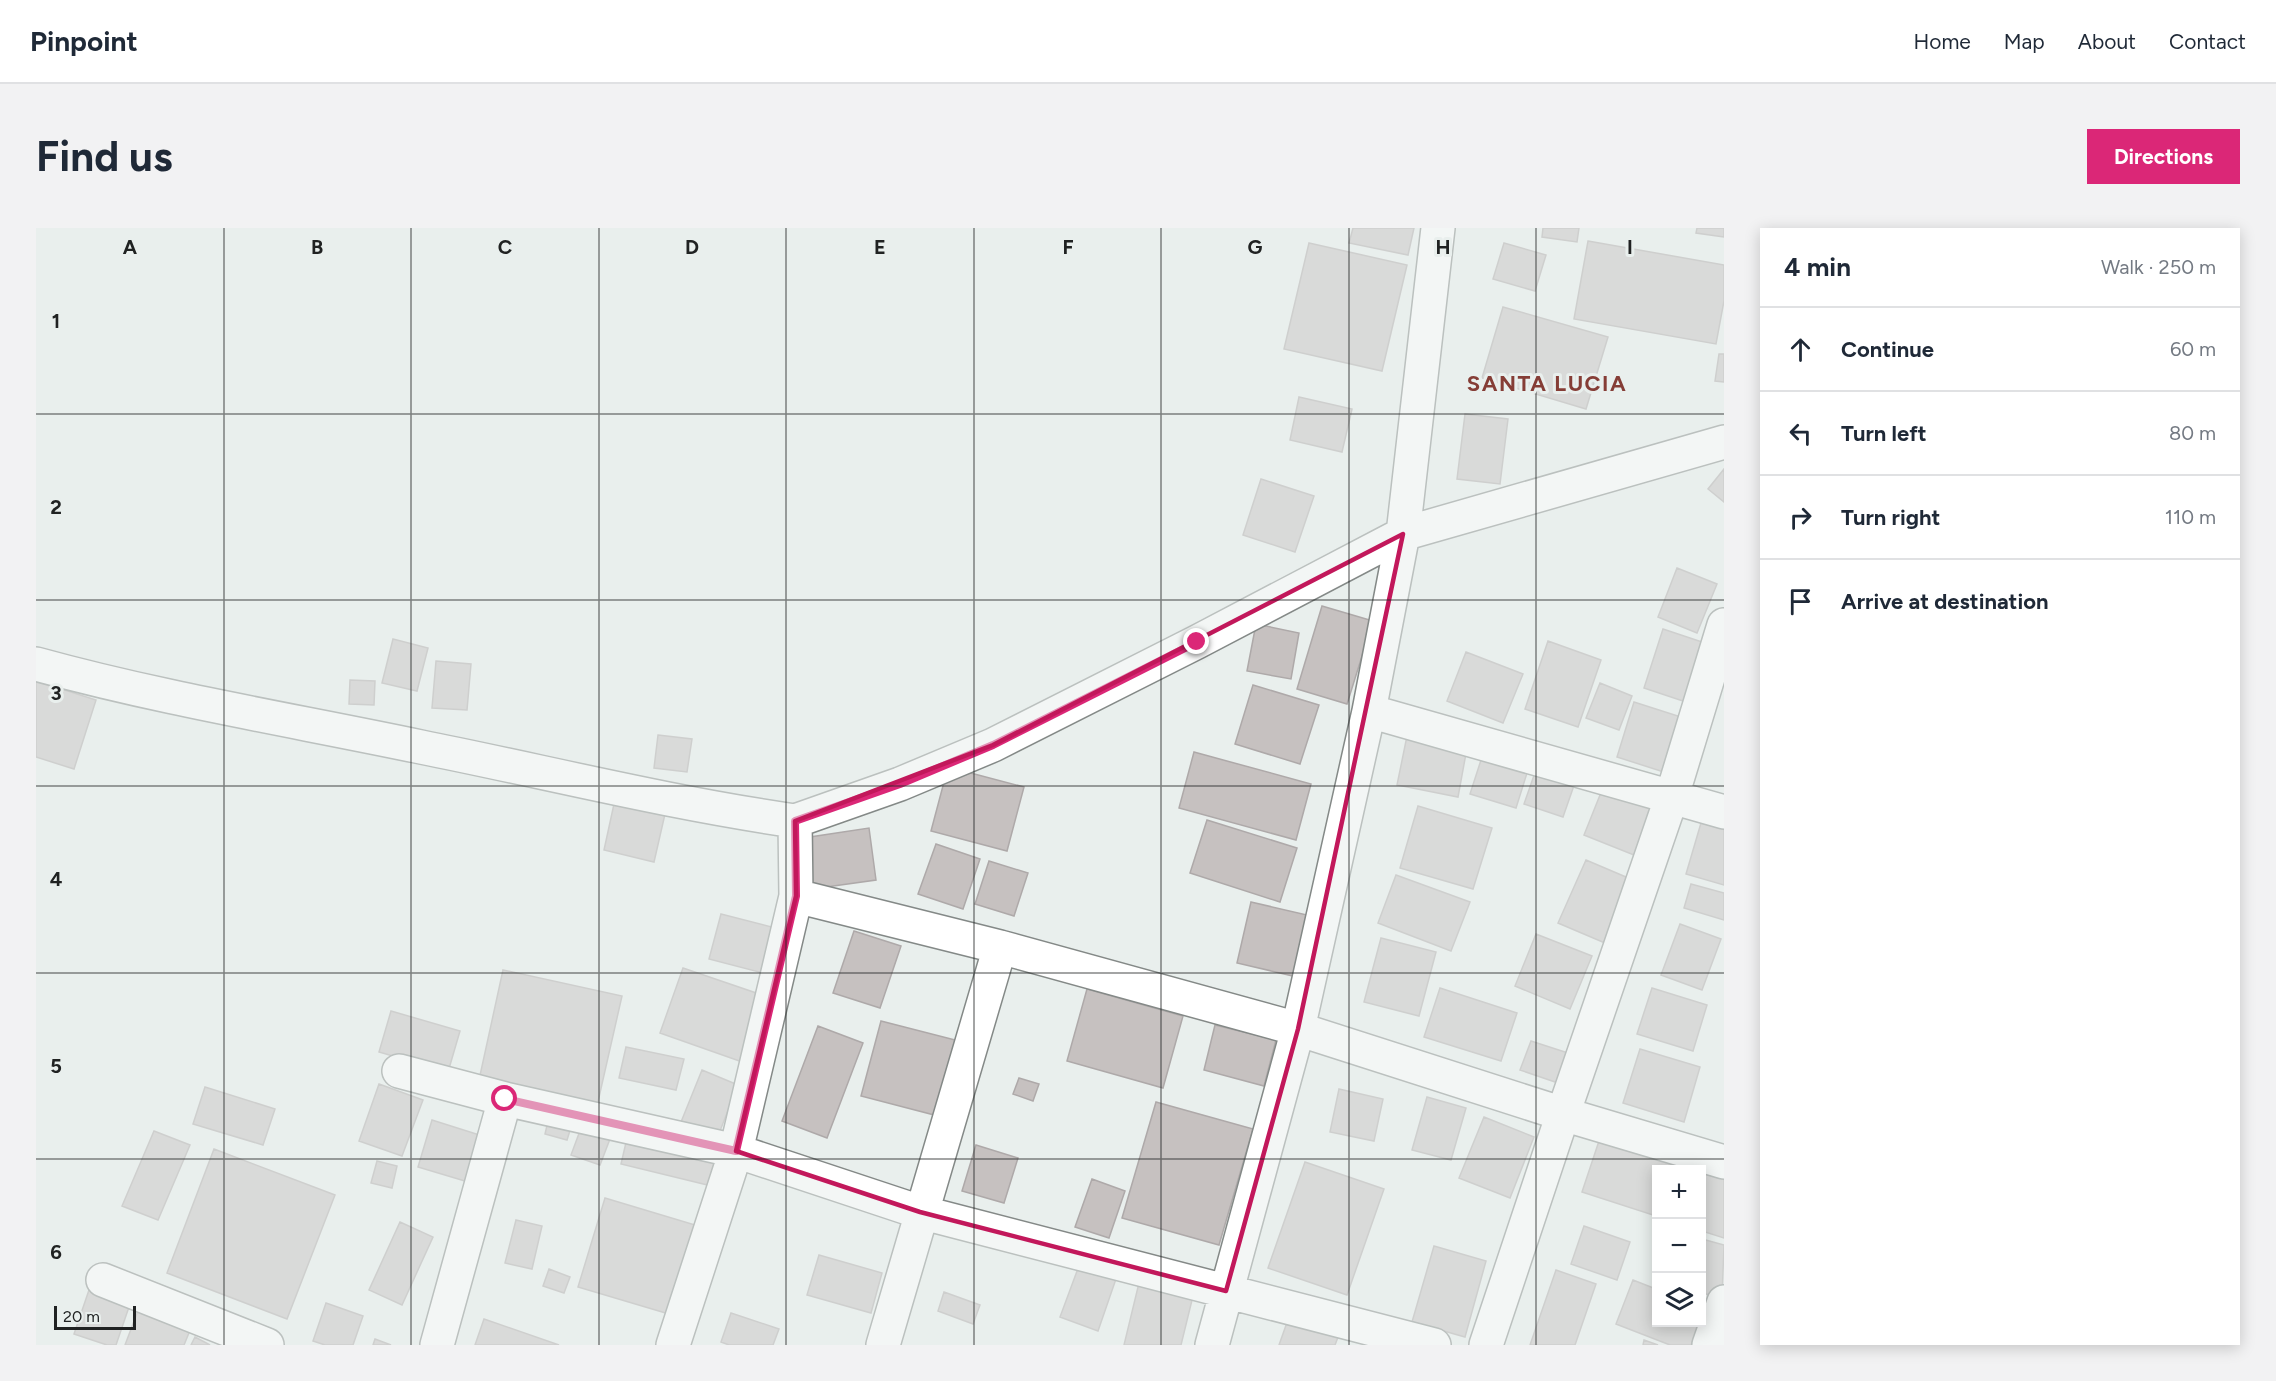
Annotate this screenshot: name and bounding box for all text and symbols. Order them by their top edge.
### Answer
text: Pinpoint [30,24,138,58]
text: Home [1914,29,1971,54]
text: Map [2004,29,2045,54]
text: About [2078,29,2136,54]
text: Contact [2169,29,2246,54]
button: Directions [2087,129,2240,184]
text: Find us [36,131,173,182]
text: A [123,235,138,259]
text: B [311,235,323,259]
text: C [498,235,512,259]
text: D [685,235,699,259]
text: E [874,235,886,259]
text: F [1062,235,1074,259]
text: G [1248,235,1263,259]
text: H [1436,235,1451,259]
text: I [1627,235,1633,259]
text: 4 min [1784,251,1851,283]
text: Walk · 250 m [2101,255,2216,279]
text: 1 [52,309,60,333]
icon: ahead [1784,333,1817,366]
text: Continue [1841,336,1934,363]
text: 60 m [2170,337,2216,361]
district label: SANTA LUCIA [1467,370,1627,397]
icon: left [1784,417,1817,450]
text: Turn left [1841,420,1927,447]
text: 80 m [2169,421,2216,445]
text: 2 [50,495,62,519]
icon: right [1784,501,1817,534]
text: Turn right [1841,504,1940,531]
text: 110 m [2165,505,2216,529]
icon: arrive [1784,585,1817,618]
text: Arrive at destination [1841,588,2049,615]
route end [1183,628,1209,654]
text: 3 [50,681,62,705]
text: 4 [50,867,63,891]
text: 5 [50,1054,62,1078]
route start [491,1085,517,1111]
map controls [1652,1165,1706,1327]
button: + [1652,1165,1706,1219]
button: − [1652,1219,1706,1273]
text: 6 [50,1240,62,1264]
button: layers [1652,1273,1706,1327]
scale bar [54,1303,136,1330]
text: 20 m [63,1307,100,1326]

